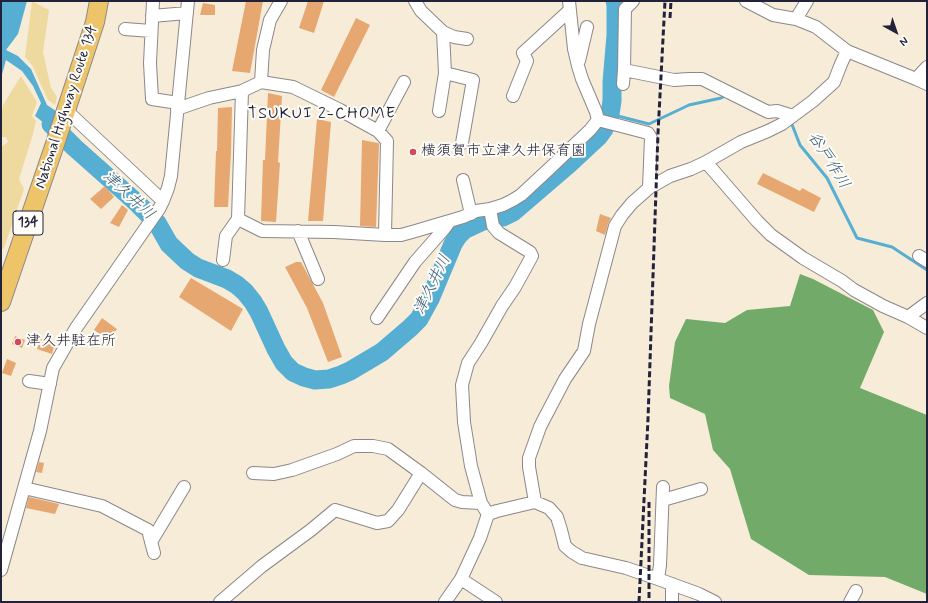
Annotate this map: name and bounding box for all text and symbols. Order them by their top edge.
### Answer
north arrow [876,12,916,52]
street label: National Highway Route 134 [32,23,102,191]
text: N [896,33,911,49]
district label: TSUKUI 2-CHOME [252,105,392,125]
water label: 谷戸作川 [803,129,853,193]
place label: 横須賀市立津久井保育園 [421,143,586,161]
marker: 横須賀市立津久井保育園 [408,147,418,157]
water label: 津久井川 [98,167,158,225]
road number: 134 [13,211,43,235]
water label: 津久井川 [410,252,456,318]
place label: 津久井駐在所 [26,333,116,351]
marker: 津久井駐在所 [13,337,23,347]

